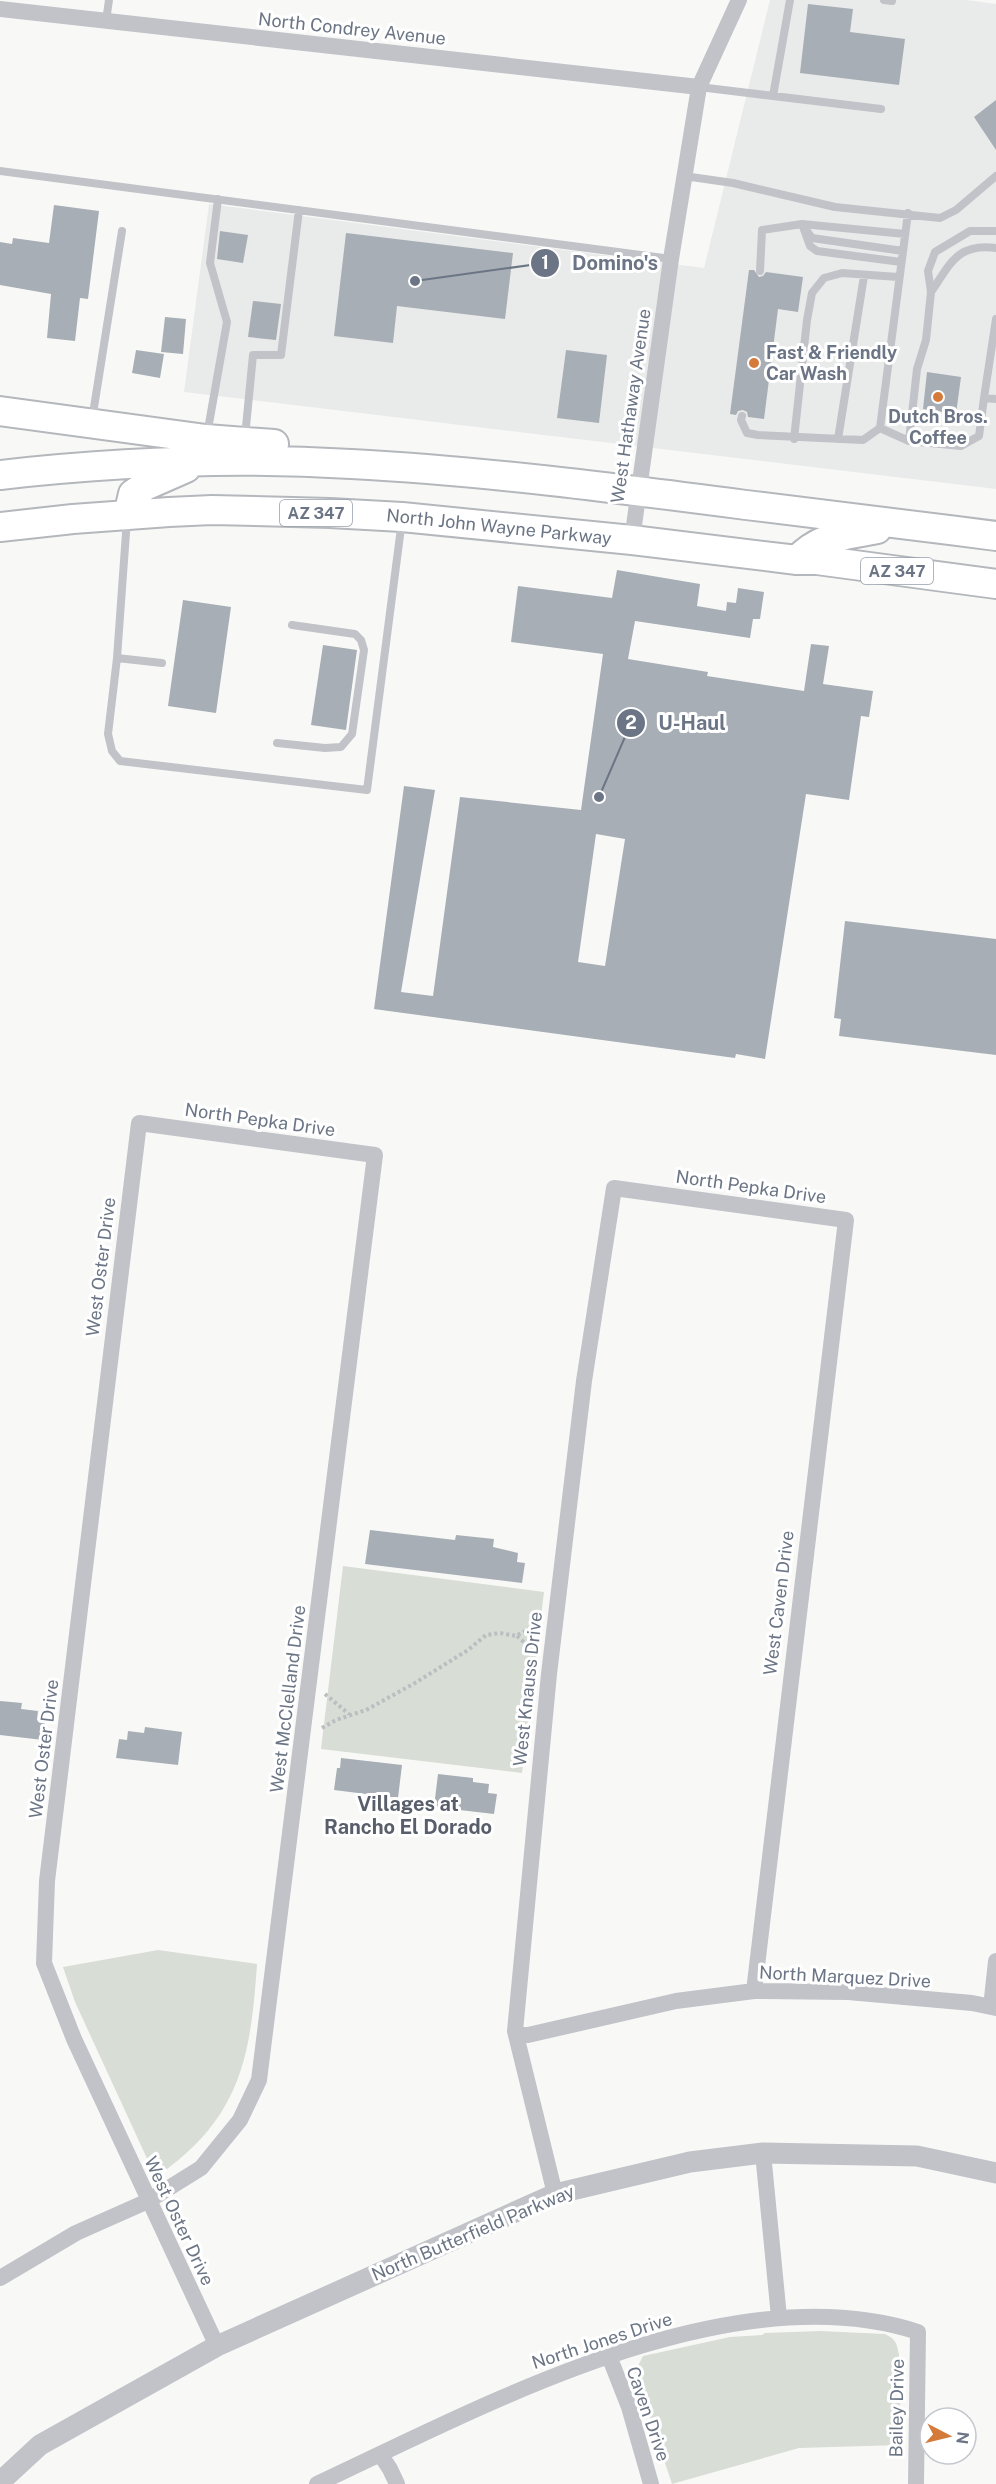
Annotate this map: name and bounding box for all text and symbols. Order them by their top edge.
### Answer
street label: North Condrey Avenue [257,8,447,49]
callout: Domino's [530,244,670,282]
text: Domino's [572,251,658,275]
text: 1 [541,252,549,273]
street label: West Hathaway Avenue [606,307,655,505]
place label: Fast & Friendly Car Wash [766,342,897,384]
marker: Fast & Friendly Car Wash [747,356,761,370]
marker: Dutch Bros. Coffee [931,390,945,404]
place label: Dutch Bros. Coffee [888,406,988,448]
road number: AZ 347 [280,500,352,526]
street label: North John Wayne Parkway [385,504,613,549]
road number: AZ 347 [861,558,933,584]
callout: U-Haul [616,704,737,742]
text: U-Haul [658,711,726,735]
text: 2 [625,712,637,733]
street label: North Pepka Drive [184,1099,337,1140]
street label: North Pepka Drive [675,1166,828,1207]
street label: West Oster Drive [82,1196,119,1338]
street label: West Caven Drive [759,1529,798,1676]
street label: West McClelland Drive [266,1604,309,1794]
street label: West Knauss Drive [509,1611,546,1767]
street label: West Oster Drive [25,1678,62,1820]
district label: Villages at Rancho El Dorado [324,1792,492,1839]
street label: North Marquez Drive [759,1962,932,1991]
street label: West Oster Drive [140,2153,219,2289]
street label: North Butterfield Parkway [368,2180,578,2285]
street label: North Jones Drive [529,2308,675,2373]
street label: Bailey Drive [885,2358,908,2458]
street label: Caven Drive [622,2364,674,2464]
north arrow [918,2406,978,2466]
text: N [952,2430,973,2445]

